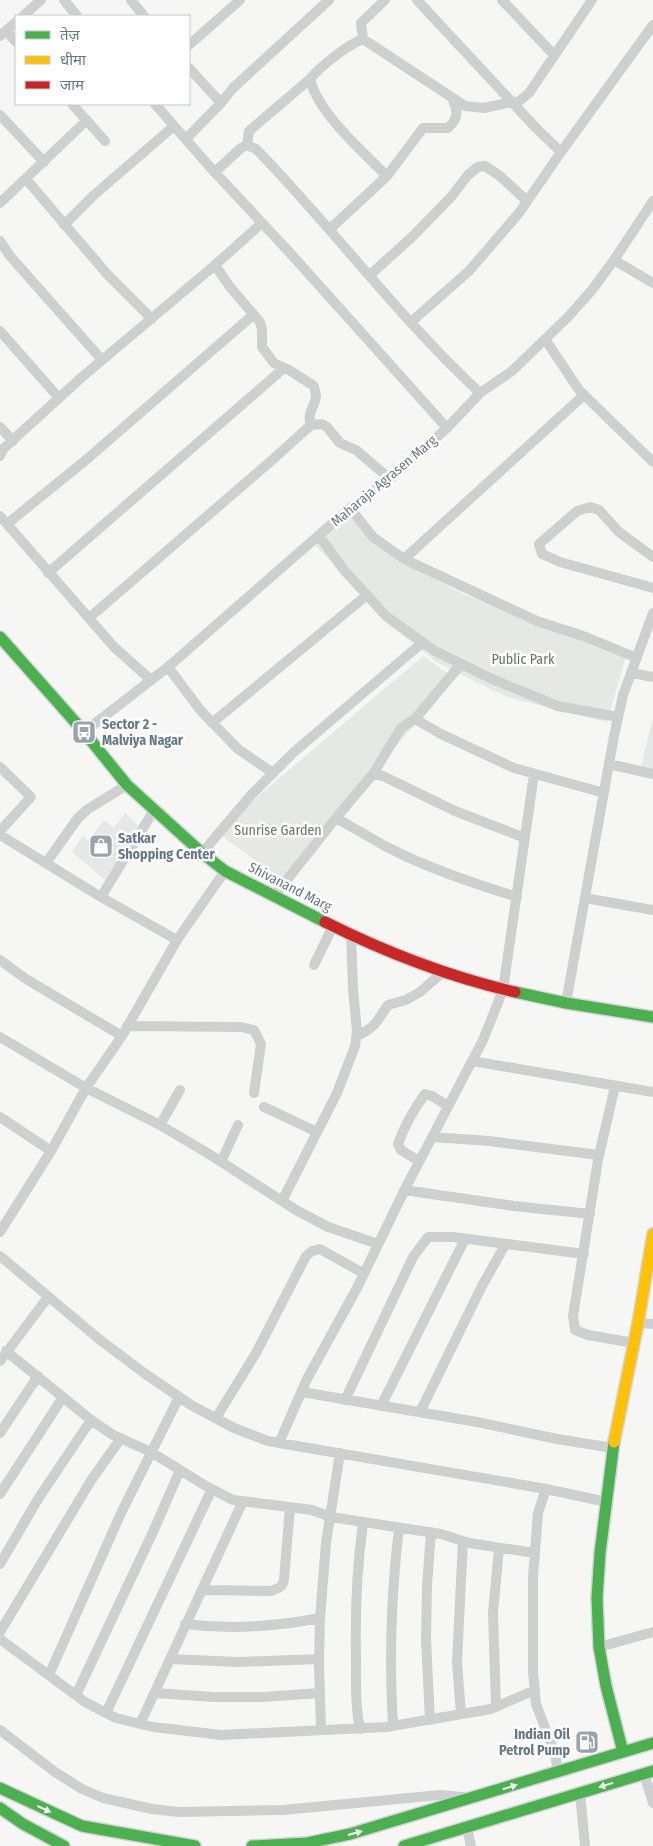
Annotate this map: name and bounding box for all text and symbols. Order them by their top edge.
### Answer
legend [15,15,190,105]
text: तेज़ [60,26,81,44]
text: धीमा [60,51,87,69]
text: जाम [60,76,85,94]
street label: Maharaja Agrasen Marg [328,432,441,530]
park label: Public Park [491,651,555,668]
place label: Sector 2 - Malviya Nagar [102,716,184,749]
bus stop icon: Sector 2 - Malviya Nagar [71,719,97,745]
park label: Sunrise Garden [234,822,322,839]
place label: Satkar Shopping Center [118,830,215,863]
shop icon: Satkar Shopping Center [88,833,114,859]
street label: Shivanand Marg [245,859,335,915]
place label: Indian Oil Petrol Pump [499,1726,570,1759]
fuel station icon: Indian Oil Petrol Pump [574,1729,600,1755]
one-way arrow [503,1782,518,1790]
one-way arrow [599,1782,614,1790]
one-way arrow [37,1805,51,1813]
one-way arrow [347,1828,362,1836]

